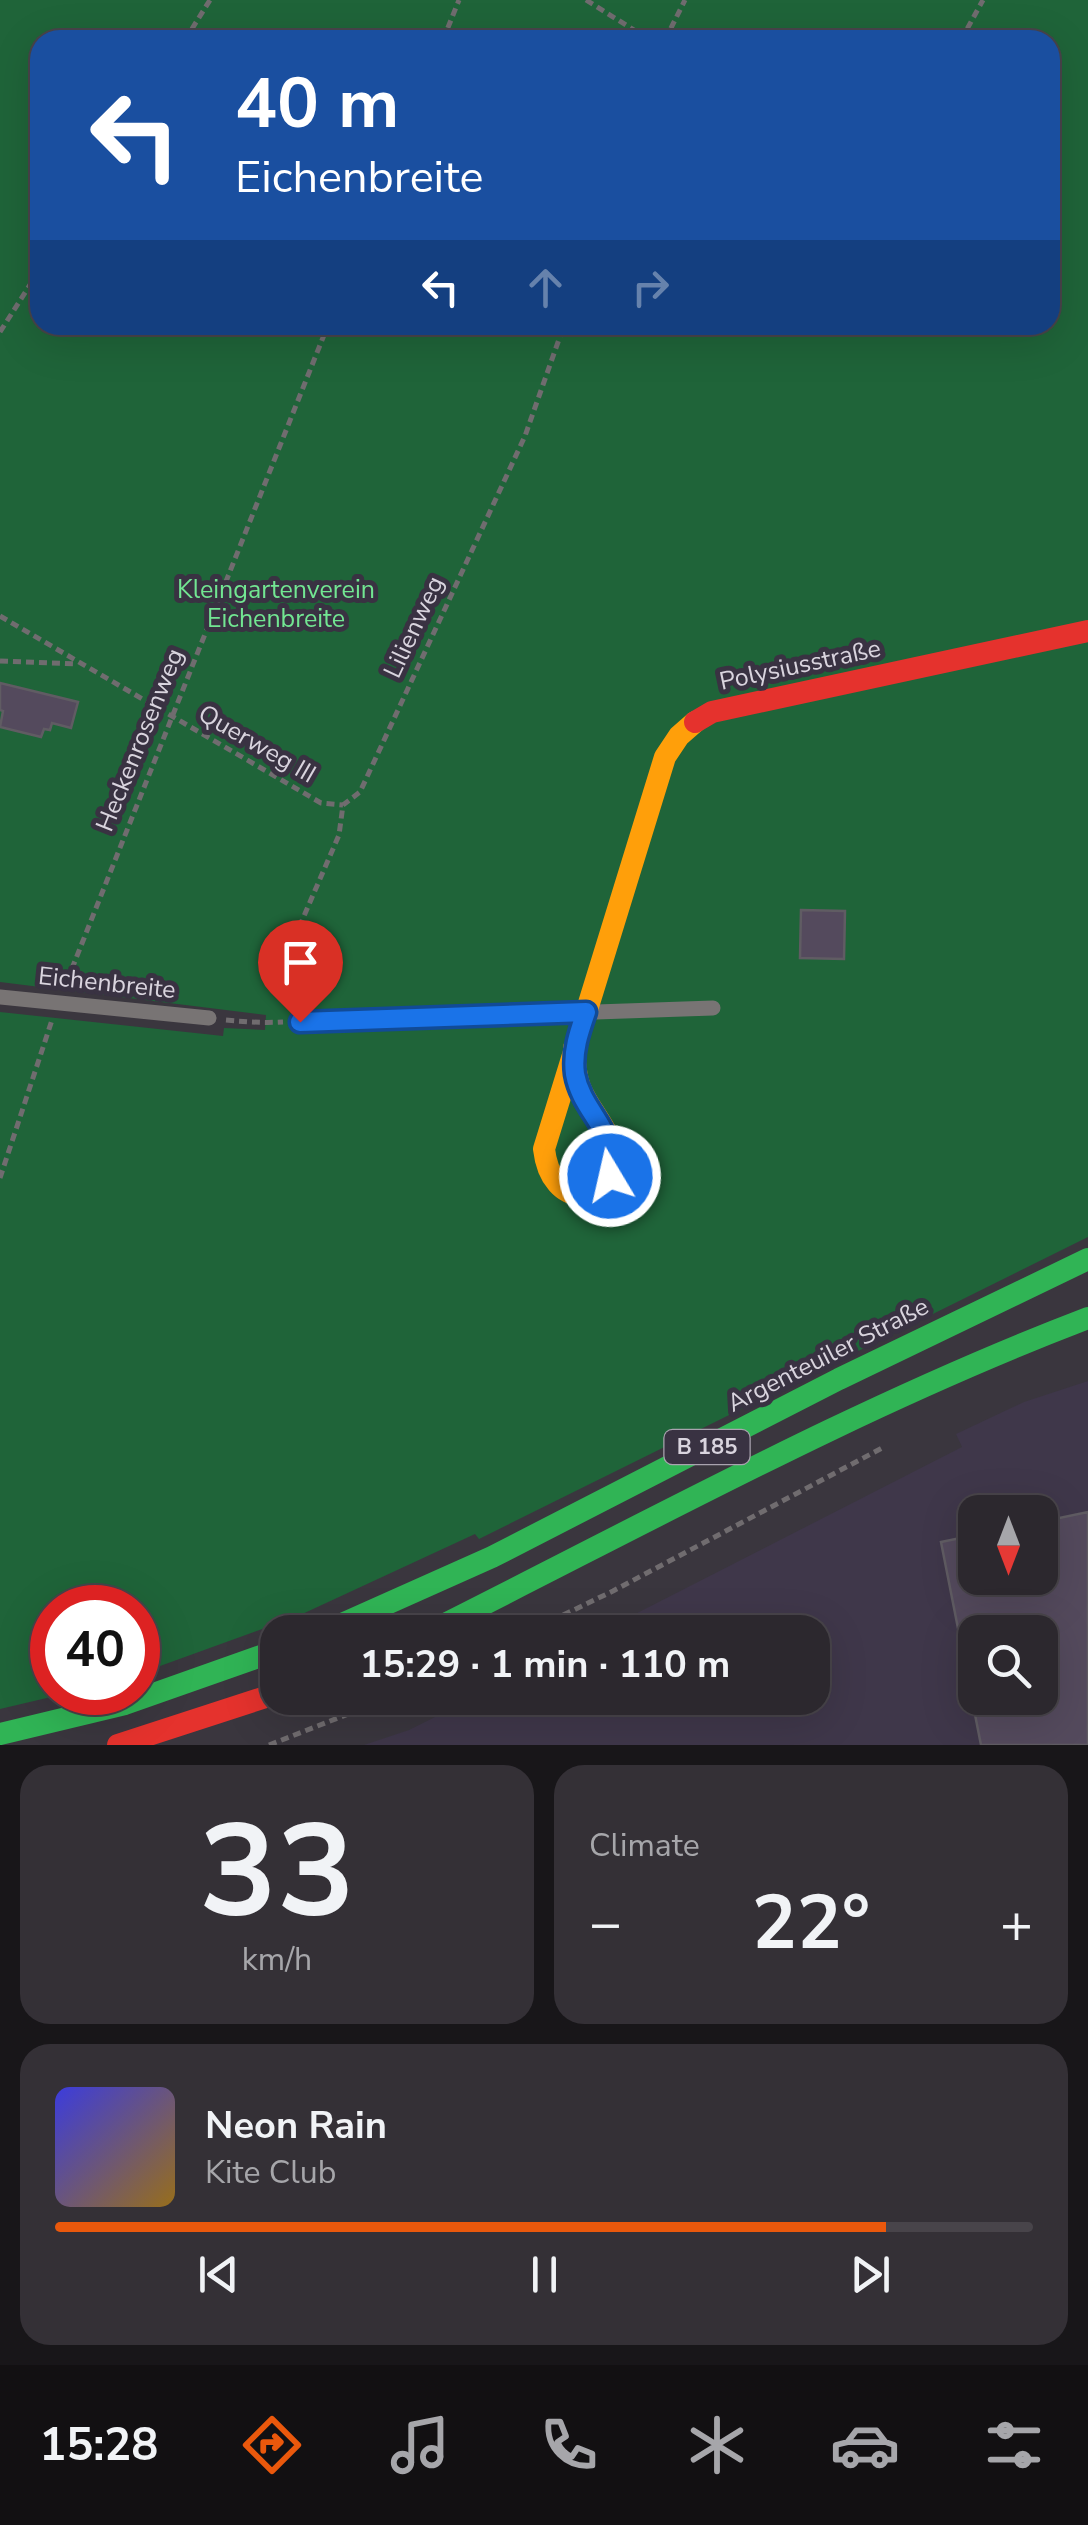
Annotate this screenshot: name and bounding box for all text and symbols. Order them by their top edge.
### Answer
text: 40 m [235,56,399,152]
icon: left [70,70,200,200]
text: Eichenbreite [235,147,483,208]
icon: left [413,260,468,315]
icon: ahead [518,260,573,315]
icon: right [623,260,678,315]
street label: Lilienweg [376,571,452,683]
park label: Kleingartenverein Eichenbreite [177,573,375,636]
street label: Polysiusstraße [716,631,884,699]
street label: Heckenrosenweg [88,643,192,837]
street label: Querweg III [192,697,322,791]
pin [258,920,343,1023]
icon: arrive [273,935,328,990]
street label: Eichenbreite [37,959,177,1007]
position arrow [558,1124,662,1228]
street label: Argenteuiler Straße [722,1290,934,1420]
road number: B 185 [664,1430,750,1464]
north arrow [958,1495,1058,1595]
map controls [958,1495,1058,1715]
speed limit sign: 40 [30,1585,160,1715]
button: search [958,1615,1058,1715]
text: 15:29 · 1 min · 110 m [360,1639,730,1690]
text: 33 [199,1784,355,1961]
text: Climate [589,1824,700,1867]
text: 22° [752,1872,870,1974]
text: − [589,1886,622,1961]
text: + [1000,1886,1033,1961]
text: km/h [242,1938,312,1981]
text: Neon Rain [205,2100,387,2151]
text: Kite Club [205,2151,336,2194]
icon: previous [191,2247,246,2302]
icon: pause [517,2247,572,2302]
icon: next [843,2247,898,2302]
icon: directions [237,2410,307,2480]
icon: music [385,2410,455,2480]
icon: phone [534,2410,604,2480]
icon: climate [682,2410,752,2480]
icon: car [830,2410,900,2480]
icon: filters [979,2410,1049,2480]
text: 15:28 [39,2415,158,2476]

